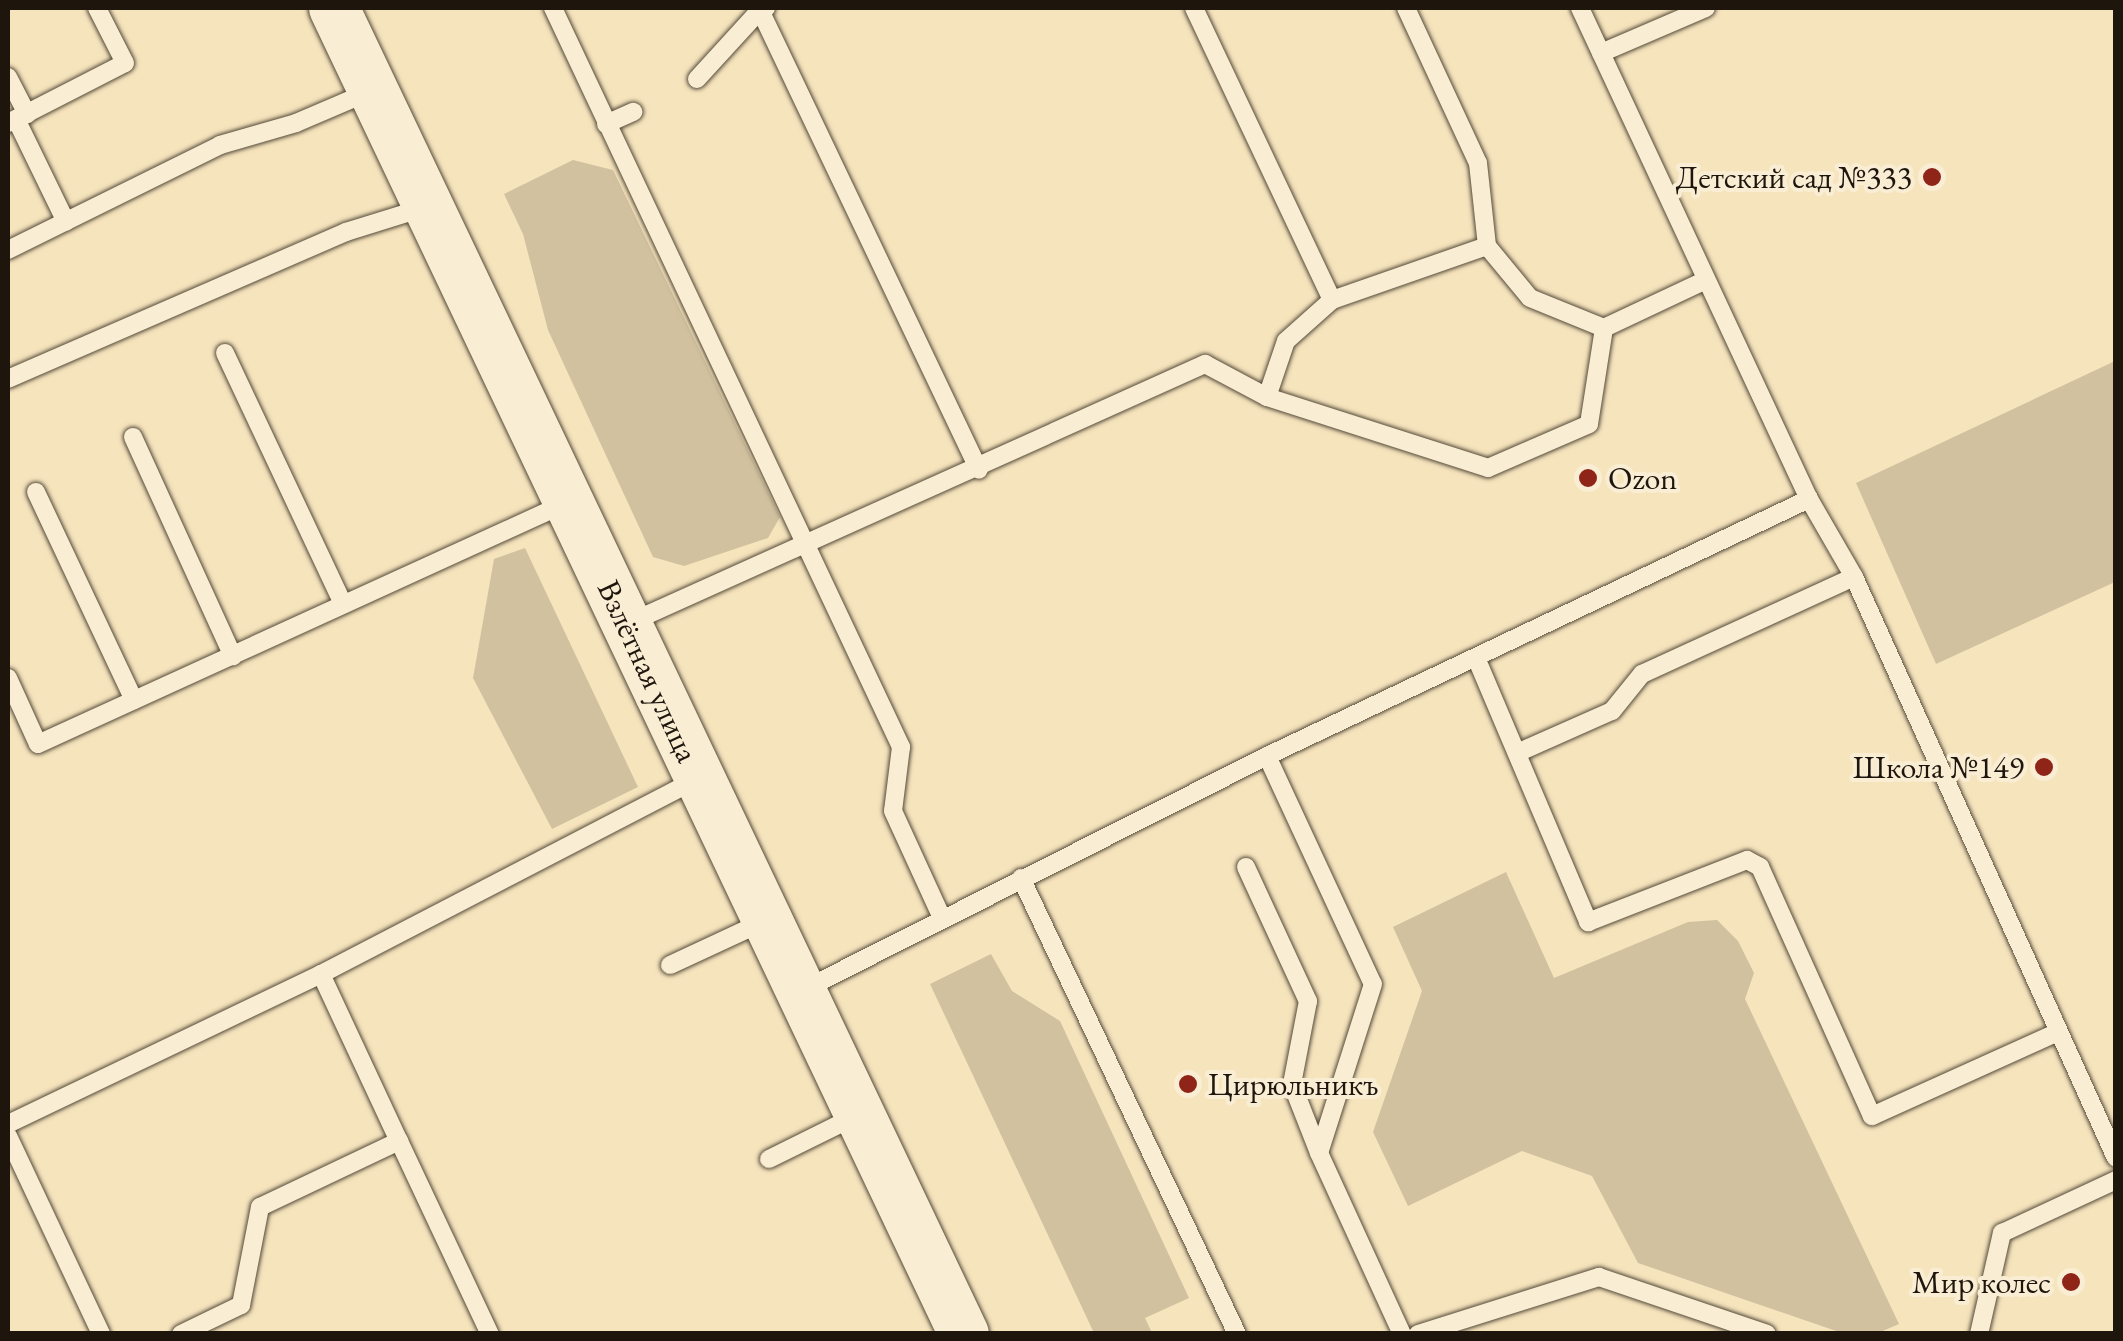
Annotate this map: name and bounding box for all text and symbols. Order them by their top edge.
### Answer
place label: Детский сад №333 [1676,158,1912,196]
marker: Детский сад №333 [1921,166,1943,188]
place label: Ozon [1608,459,1677,497]
marker: Ozon [1577,467,1599,489]
street label: Взлётная улица [589,574,707,768]
place label: Школа №149 [1853,748,2024,786]
marker: Школа №149 [2033,756,2055,778]
place label: Цирюльникъ [1208,1065,1379,1103]
marker: Цирюльникъ [1177,1073,1199,1095]
place label: Мир колес [1912,1263,2051,1301]
marker: Мир колес [2060,1271,2082,1293]

